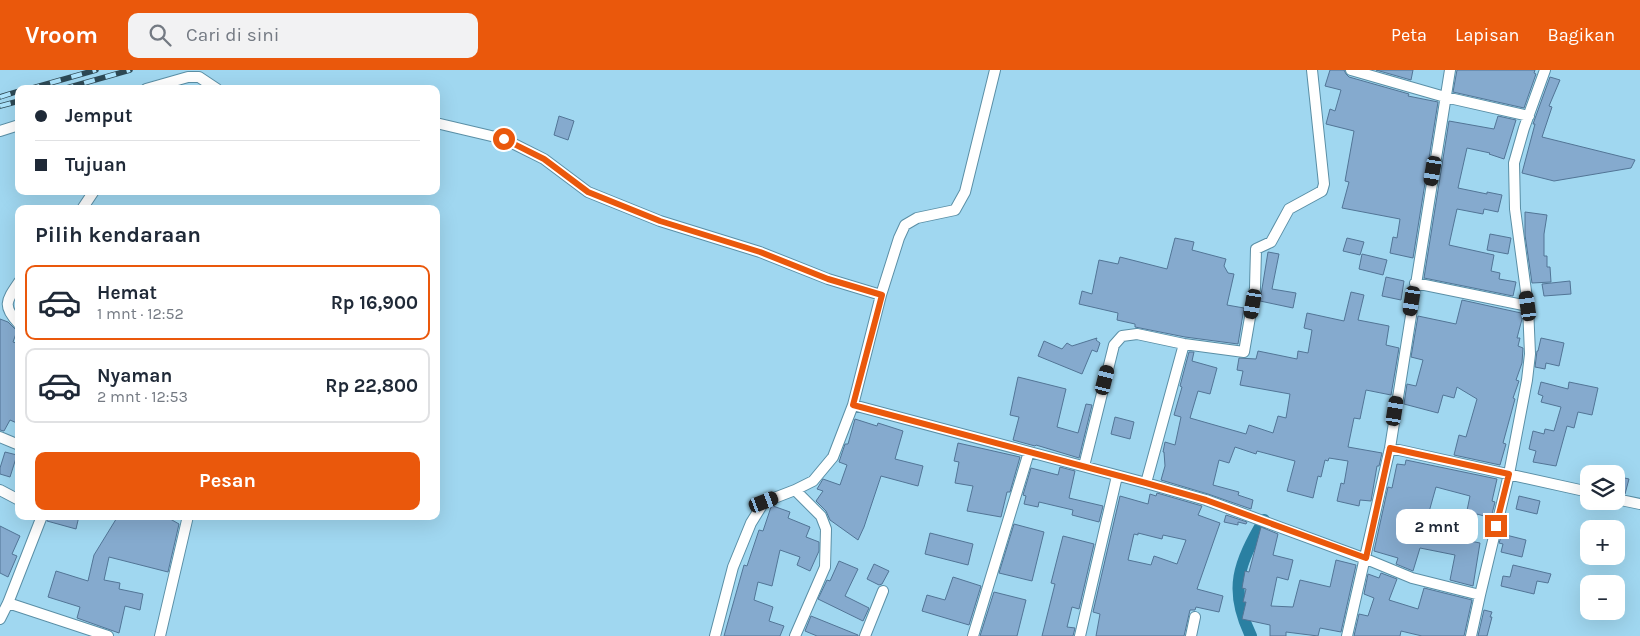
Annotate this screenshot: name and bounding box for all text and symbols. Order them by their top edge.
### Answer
search box [128,13,478,58]
text: Vroom [25,21,98,49]
icon: search [146,21,174,49]
text: Cari di sini [186,24,279,46]
text: Peta [1391,24,1427,46]
text: Lapisan [1455,24,1519,46]
text: Bagikan [1547,24,1615,46]
text: Jemput [65,105,133,127]
route start [493,128,515,150]
text: Tujuan [65,154,127,176]
car [1423,155,1442,187]
text: Pilih kendaraan [35,222,201,248]
icon: car [37,280,82,325]
text: Hemat [97,282,157,304]
car [1402,285,1421,317]
car [1243,288,1262,320]
car [1518,290,1537,322]
text: Rp 16,900 [331,292,418,314]
text: 1 mnt · 12:52 [97,304,184,323]
icon: car [37,363,82,408]
car [1094,364,1115,396]
text: Nyaman [97,365,172,387]
text: Rp 22,800 [325,375,418,397]
text: 2 mnt · 12:53 [97,387,188,406]
car [1385,395,1404,427]
button: Pesan [35,452,420,510]
map controls [1580,465,1625,620]
button: layers [1580,465,1625,510]
car [747,490,780,514]
callout: 2 mnt [1396,508,1478,544]
route end [1485,515,1507,537]
text: 2 mnt [1414,517,1460,536]
button: + [1580,520,1625,565]
button: − [1580,575,1625,620]

